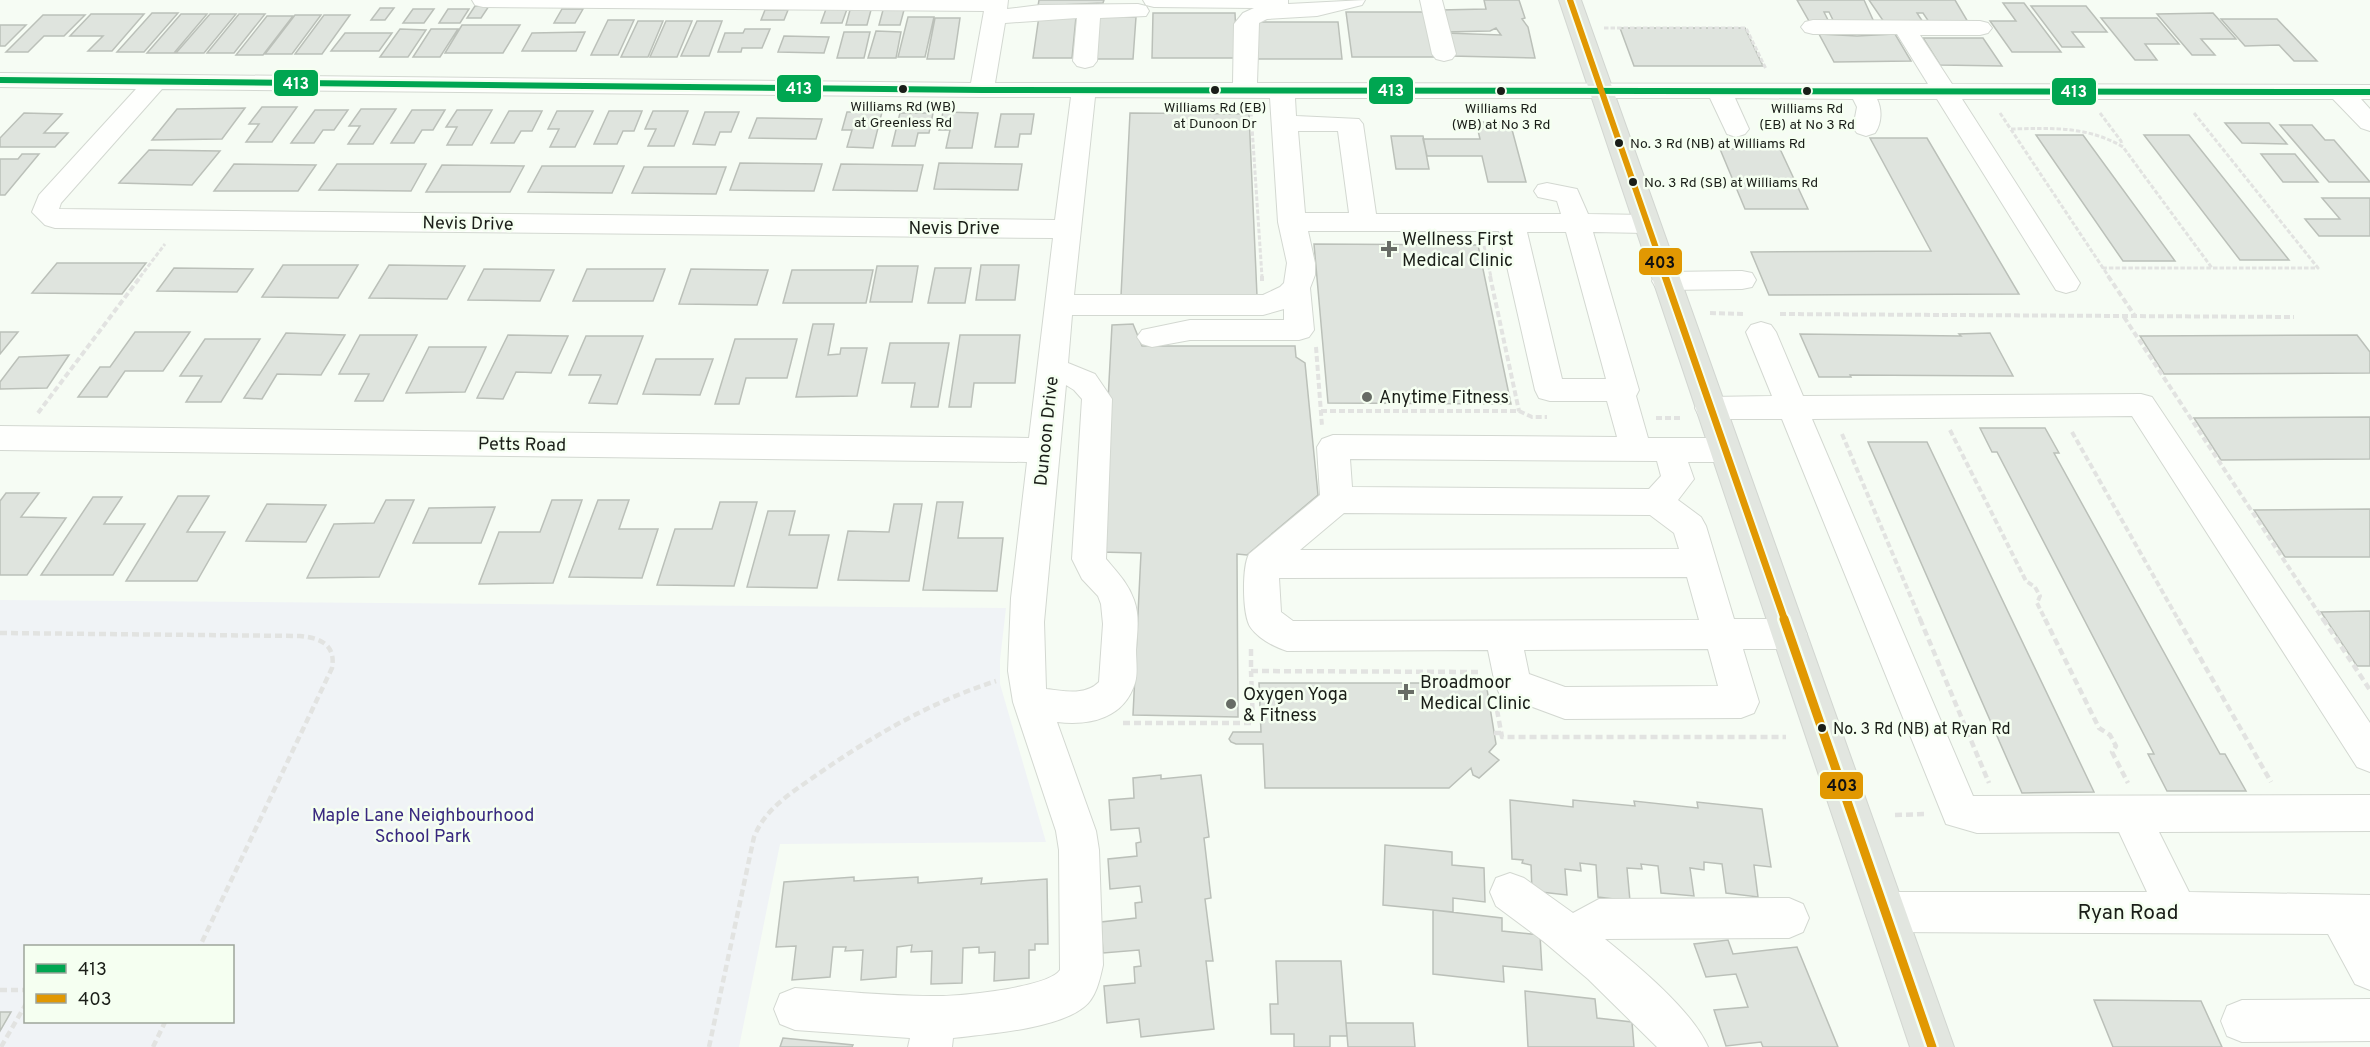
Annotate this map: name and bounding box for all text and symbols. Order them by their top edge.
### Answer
line badge: 413 [273,69,319,97]
line badge: 413 [776,74,822,103]
text: 413 [283,75,309,95]
line badge: 413 [1368,76,1414,105]
line badge: 413 [2051,77,2097,106]
text: 413 [786,80,812,100]
text: 413 [1378,82,1404,102]
marker: Williams Rd (WB) at Greenless Rd [897,83,909,95]
text: 413 [2061,83,2087,103]
marker: Williams Rd (EB) at Dunoon Dr [1209,84,1221,96]
marker: Williams Rd (WB) at No 3 Rd [1495,85,1507,97]
marker: Williams Rd (EB) at No 3 Rd [1801,85,1813,97]
place label: Williams Rd (WB) at Greenless Rd [850,99,956,132]
place label: Williams Rd (EB) at Dunoon Dr [1164,100,1266,133]
place label: Williams Rd (WB) at No 3 Rd [1452,101,1550,134]
place label: Williams Rd (EB) at No 3 Rd [1759,101,1855,134]
place label: No. 3 Rd (NB) at Williams Rd [1630,136,1806,153]
marker: No. 3 Rd (NB) at Williams Rd [1613,137,1625,149]
place label: No. 3 Rd (SB) at Williams Rd [1644,175,1818,192]
marker: No. 3 Rd (SB) at Williams Rd [1627,176,1639,188]
street label: Nevis Drive [422,212,514,237]
street label: Nevis Drive [908,218,1000,241]
place label: Wellness First Medical Clinic [1402,229,1513,273]
marker: Wellness First Medical Clinic [1380,240,1398,258]
line badge: 403 [1638,247,1683,276]
text: 403 [1645,254,1675,274]
street label: Dunoon Drive [1030,375,1065,487]
place label: Anytime Fitness [1379,387,1509,410]
marker: Anytime Fitness [1360,390,1374,404]
street label: Petts Road [478,433,566,458]
place label: Broadmoor Medical Clinic [1420,672,1531,716]
marker: Broadmoor Medical Clinic [1397,683,1415,701]
place label: Oxygen Yoga & Fitness [1243,684,1348,728]
marker: Oxygen Yoga & Fitness [1224,697,1238,711]
place label: No. 3 Rd (NB) at Ryan Rd [1833,720,2010,740]
marker: No. 3 Rd (NB) at Ryan Rd [1816,722,1828,734]
line badge: 403 [1819,771,1864,800]
text: 403 [1827,777,1857,797]
park label: Maple Lane Neighbourhood School Park [312,805,534,849]
street label: Ryan Road [2078,900,2178,927]
legend [24,945,234,1023]
text: 413 [78,959,107,982]
text: 403 [78,989,112,1012]

